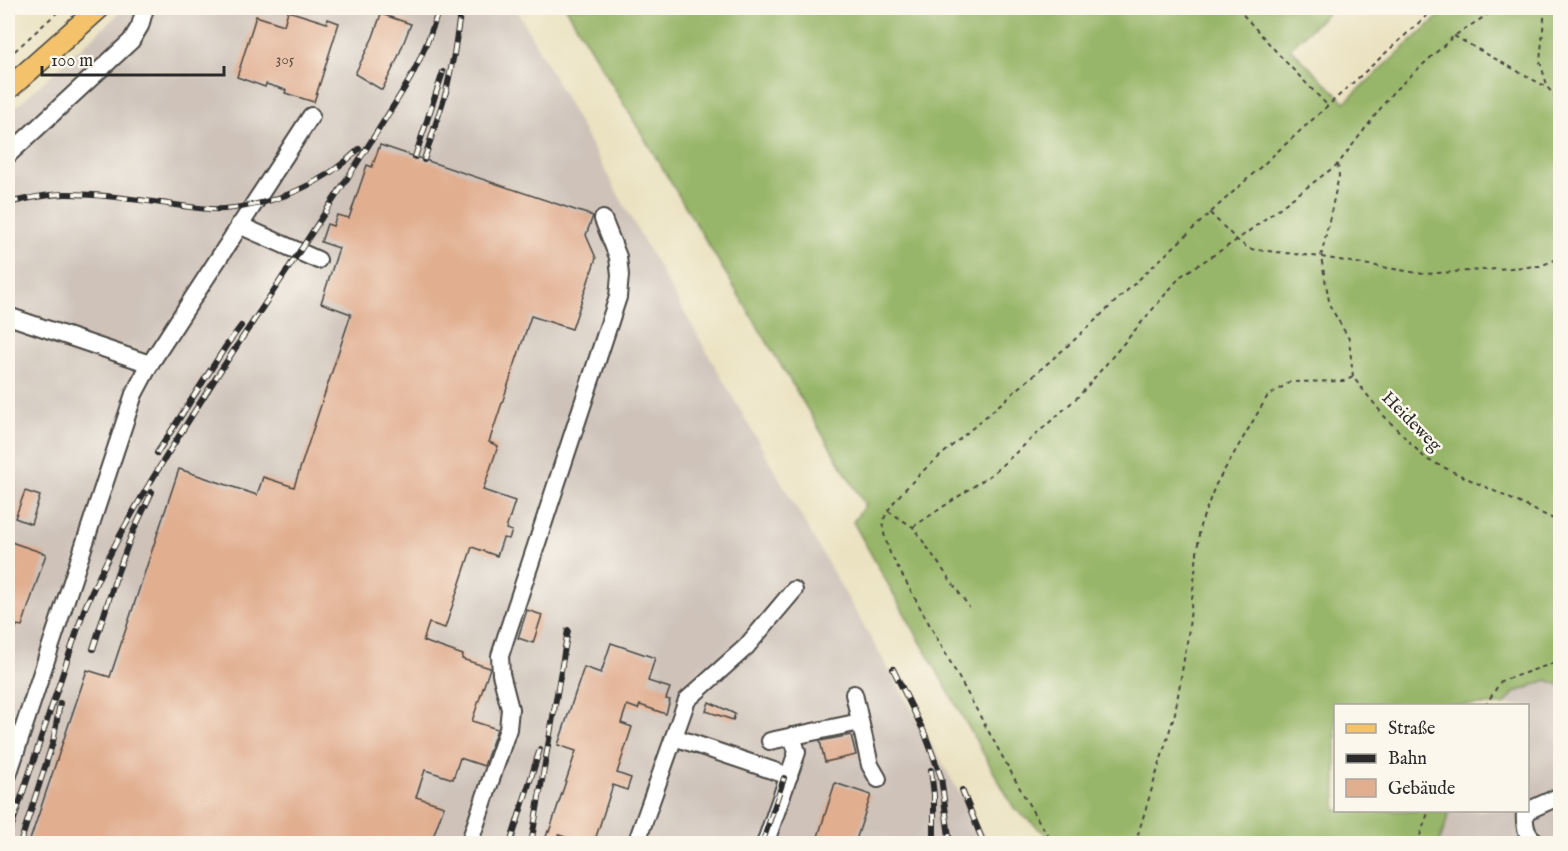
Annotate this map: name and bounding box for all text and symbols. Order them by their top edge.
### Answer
scale bar [42,39,224,77]
text: 100 m [51,50,93,73]
house number: 305 [276,50,295,69]
street label: Heideweg [1376,387,1446,457]
legend [1334,704,1529,812]
text: Straße [1388,718,1435,741]
text: Bahn [1388,748,1427,771]
text: Gebäude [1388,778,1455,801]

